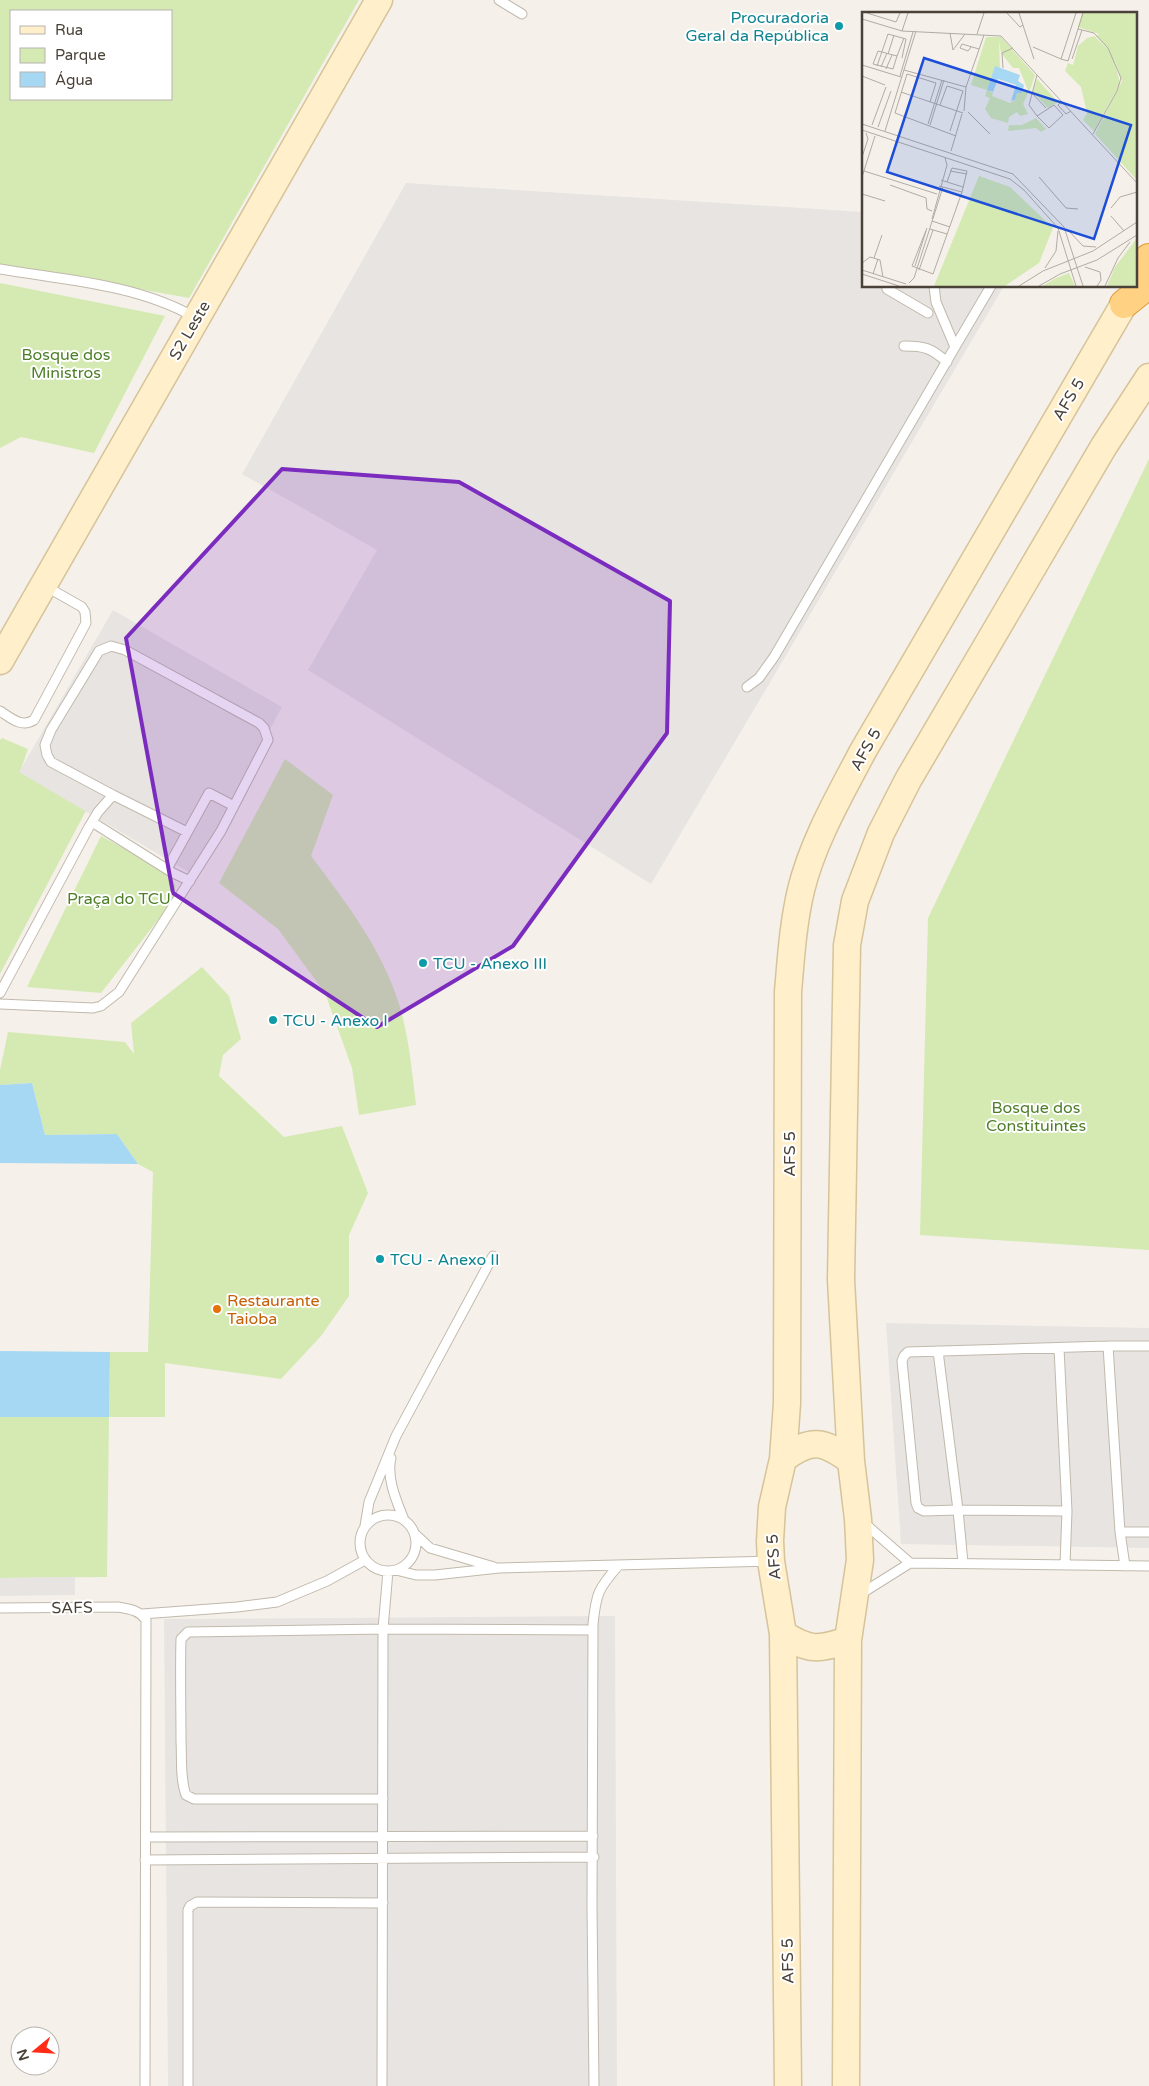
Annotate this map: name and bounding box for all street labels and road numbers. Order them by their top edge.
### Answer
street label: S2 Leste [165,297,215,364]
street label: AFS 5 [1049,375,1089,424]
street label: AFS 5 [846,725,886,774]
street label: AFS 5 [780,1131,800,1177]
street label: AFS 5 [762,1533,786,1580]
street label: SAFS [51,1598,93,1618]
street label: AFS 5 [778,1938,798,1984]

